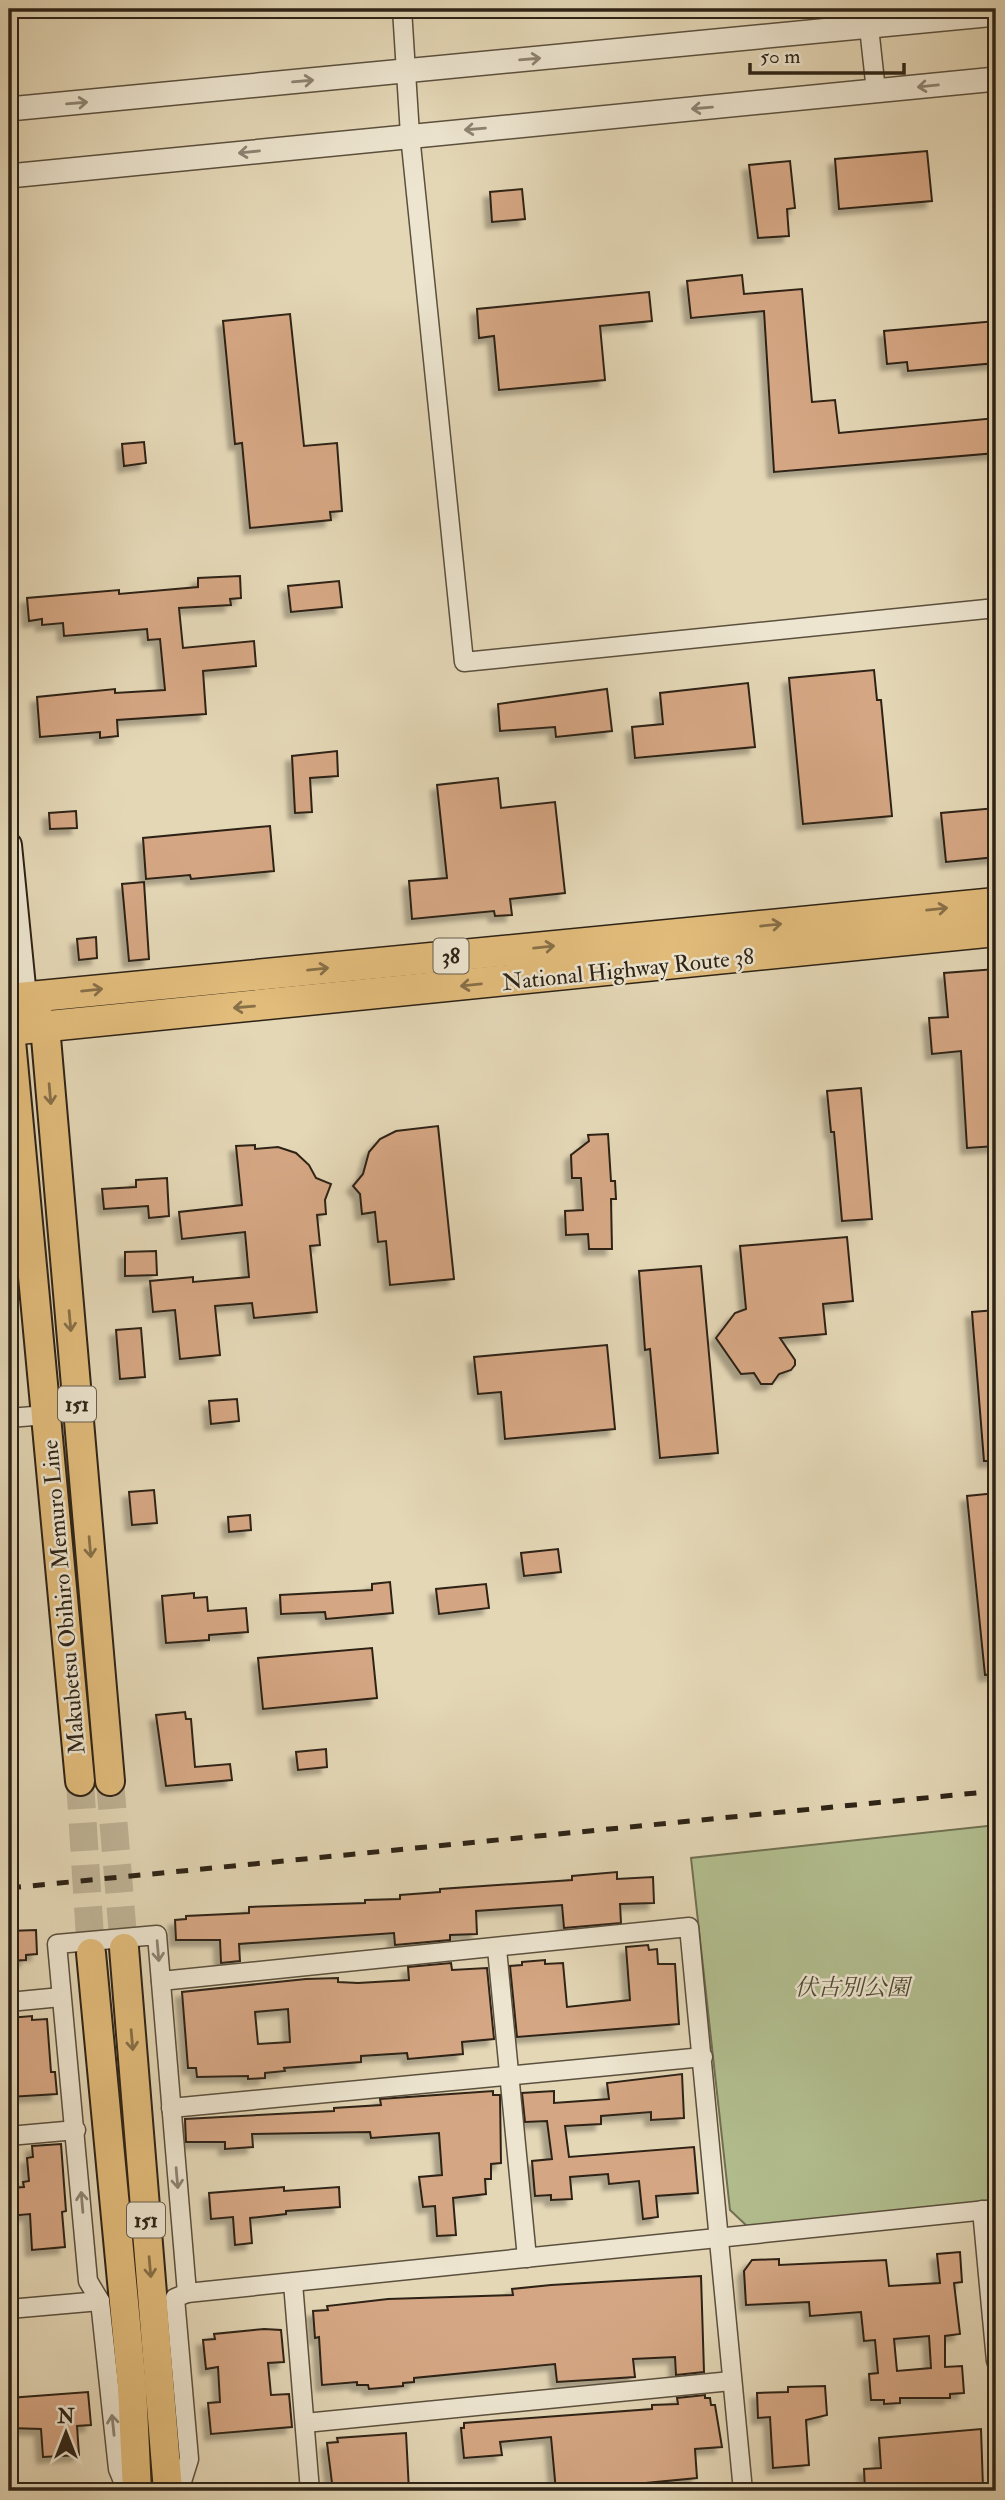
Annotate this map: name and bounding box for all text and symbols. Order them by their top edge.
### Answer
scale bar [750,32,904,76]
text: 50 m [760,43,801,70]
one-way arrow [518,52,540,65]
one-way arrow [291,74,314,87]
one-way arrow [918,79,940,92]
one-way arrow [65,96,88,109]
one-way arrow [691,101,714,114]
one-way arrow [465,123,487,136]
one-way arrow [238,146,261,159]
one-way arrow [926,902,948,915]
one-way arrow [759,918,782,931]
road number: 38 [434,939,468,974]
one-way arrow [533,940,555,953]
street label: National Highway Route 38 [501,942,756,997]
one-way arrow [306,962,329,975]
one-way arrow [460,979,483,992]
one-way arrow [80,984,102,997]
one-way arrow [234,1001,256,1014]
one-way arrow [44,1082,57,1105]
one-way arrow [64,1309,77,1331]
road number: 151 [58,1386,96,1422]
street label: Makubetsu Obihiro Memuro Line [35,1438,92,1755]
one-way arrow [84,1535,97,1558]
one-way arrow [152,1939,165,1962]
park label: 伏古別公園 [795,1973,914,2002]
one-way arrow [126,2029,139,2051]
one-way arrow [171,2166,184,2188]
one-way arrow [75,2191,88,2213]
road number: 151 [127,2202,165,2238]
one-way arrow [144,2255,157,2278]
north arrow [32,2398,102,2468]
text: N [56,2405,75,2429]
one-way arrow [106,2414,119,2437]

